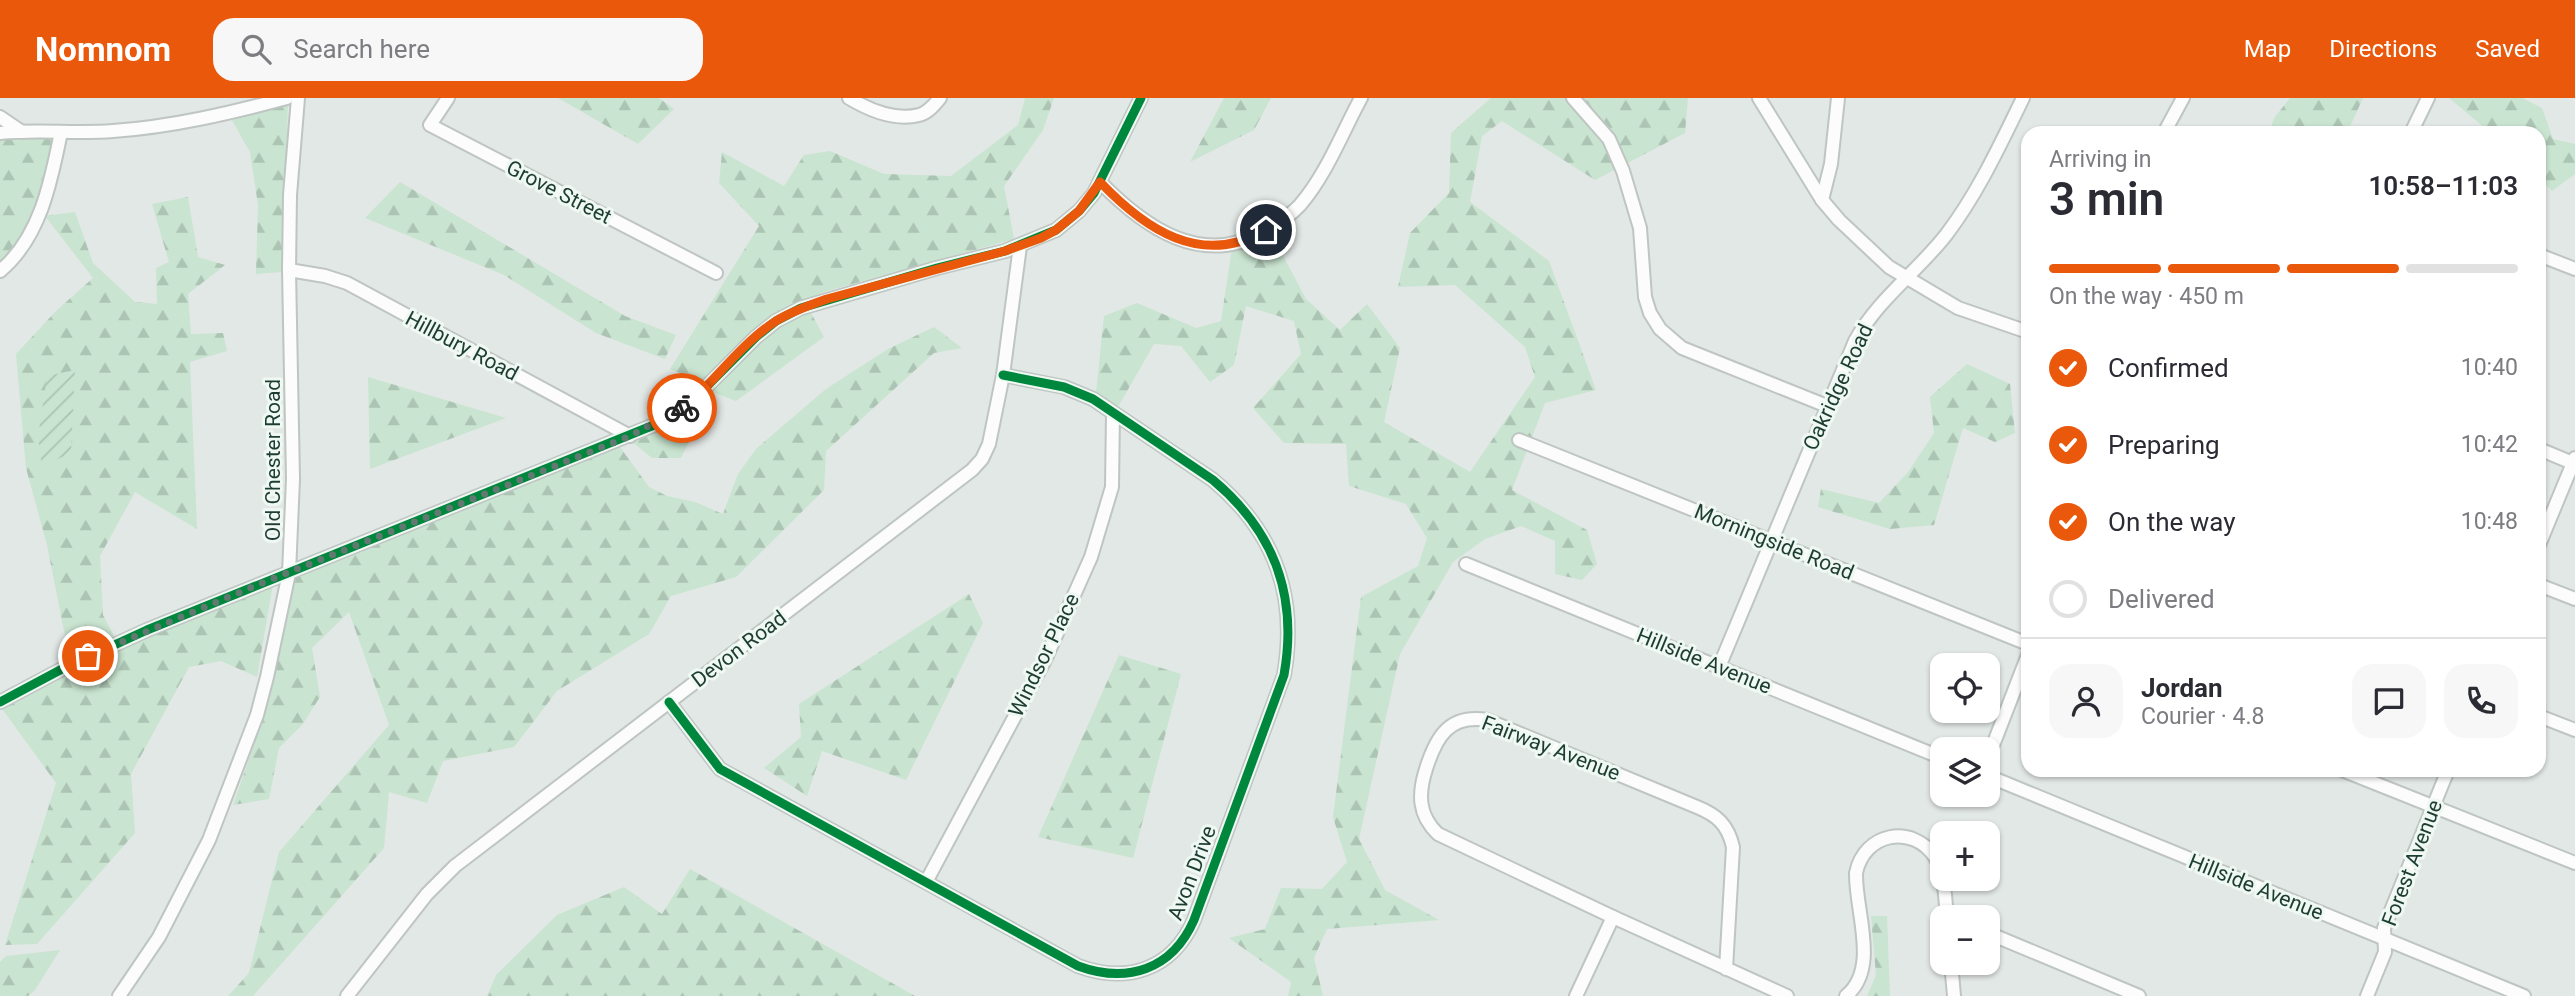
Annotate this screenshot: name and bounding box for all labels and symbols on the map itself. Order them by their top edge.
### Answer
street label: Grove Street [502,155,616,229]
pin [1236,200,1296,260]
street label: Hillbury Road [401,306,523,386]
street label: Oakridge Road [1798,320,1878,454]
courier [647,373,717,443]
street label: Old Chester Road [261,379,285,541]
street label: Morningside Road [1691,499,1857,585]
street label: Windsor Place [1004,589,1084,721]
street label: Devon Road [687,606,791,692]
street label: Hillside Avenue [1633,623,1775,699]
pin [58,626,118,686]
street label: Fairway Avenue [1479,711,1623,785]
street label: Forest Avenue [2377,797,2447,929]
street label: Avon Drive [1163,822,1221,924]
street label: Hillside Avenue [2185,849,2327,925]

